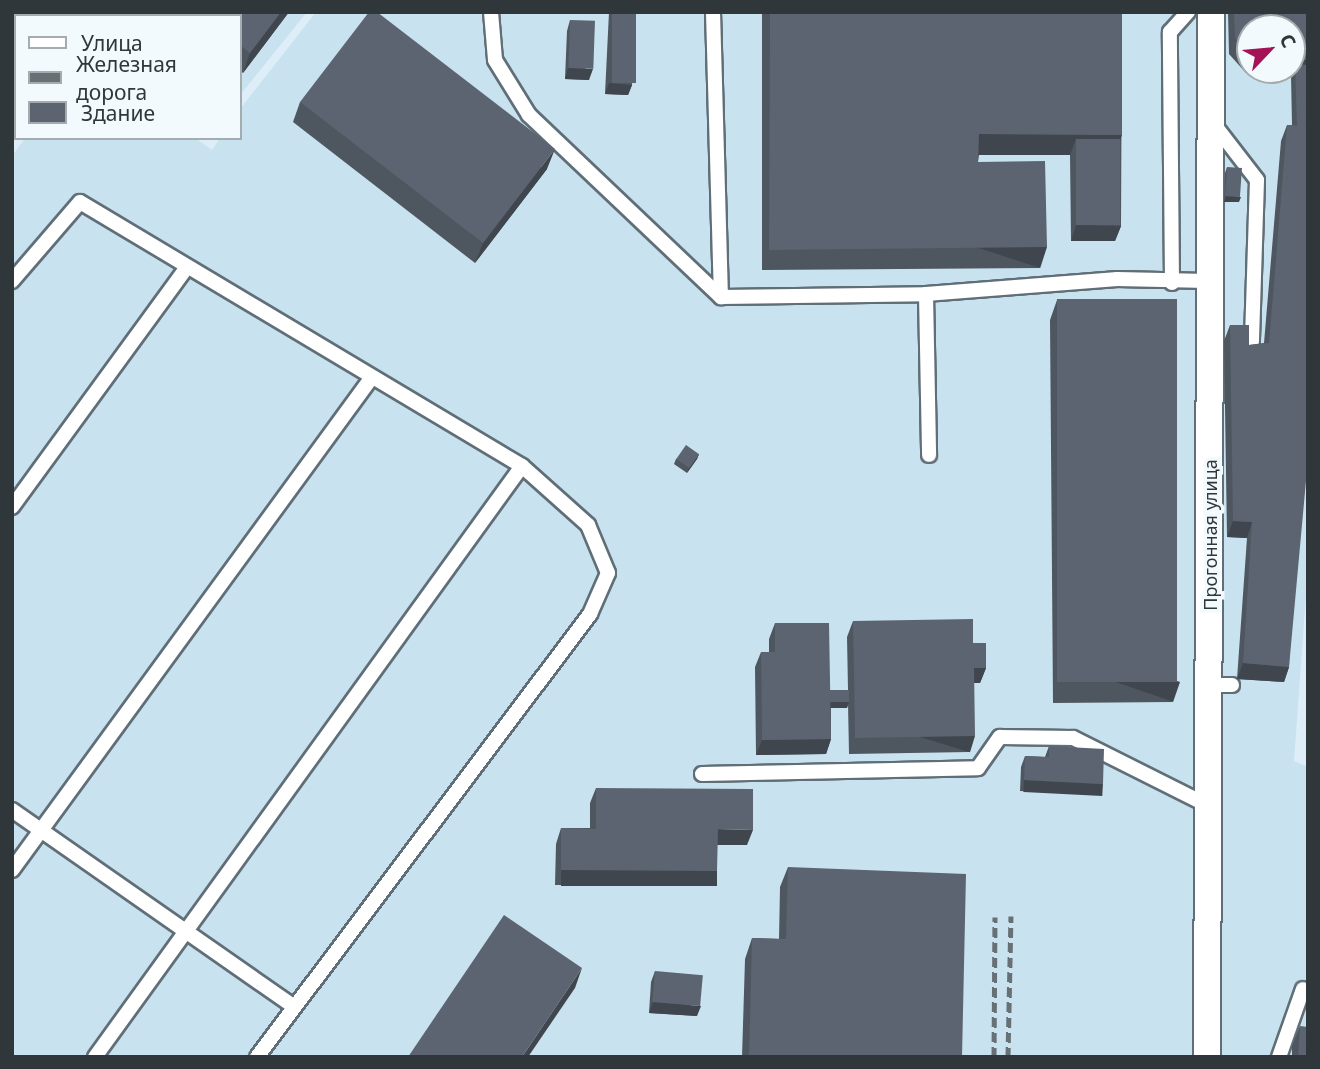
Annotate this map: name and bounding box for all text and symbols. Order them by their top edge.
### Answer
legend [14,14,242,140]
north arrow [1236,14,1306,84]
text: Улица [81,29,143,57]
text: С [1274,29,1302,52]
text: Железная дорога [76,50,177,106]
text: Здание [81,99,155,127]
street label: Прогонная улица [1199,459,1221,611]

